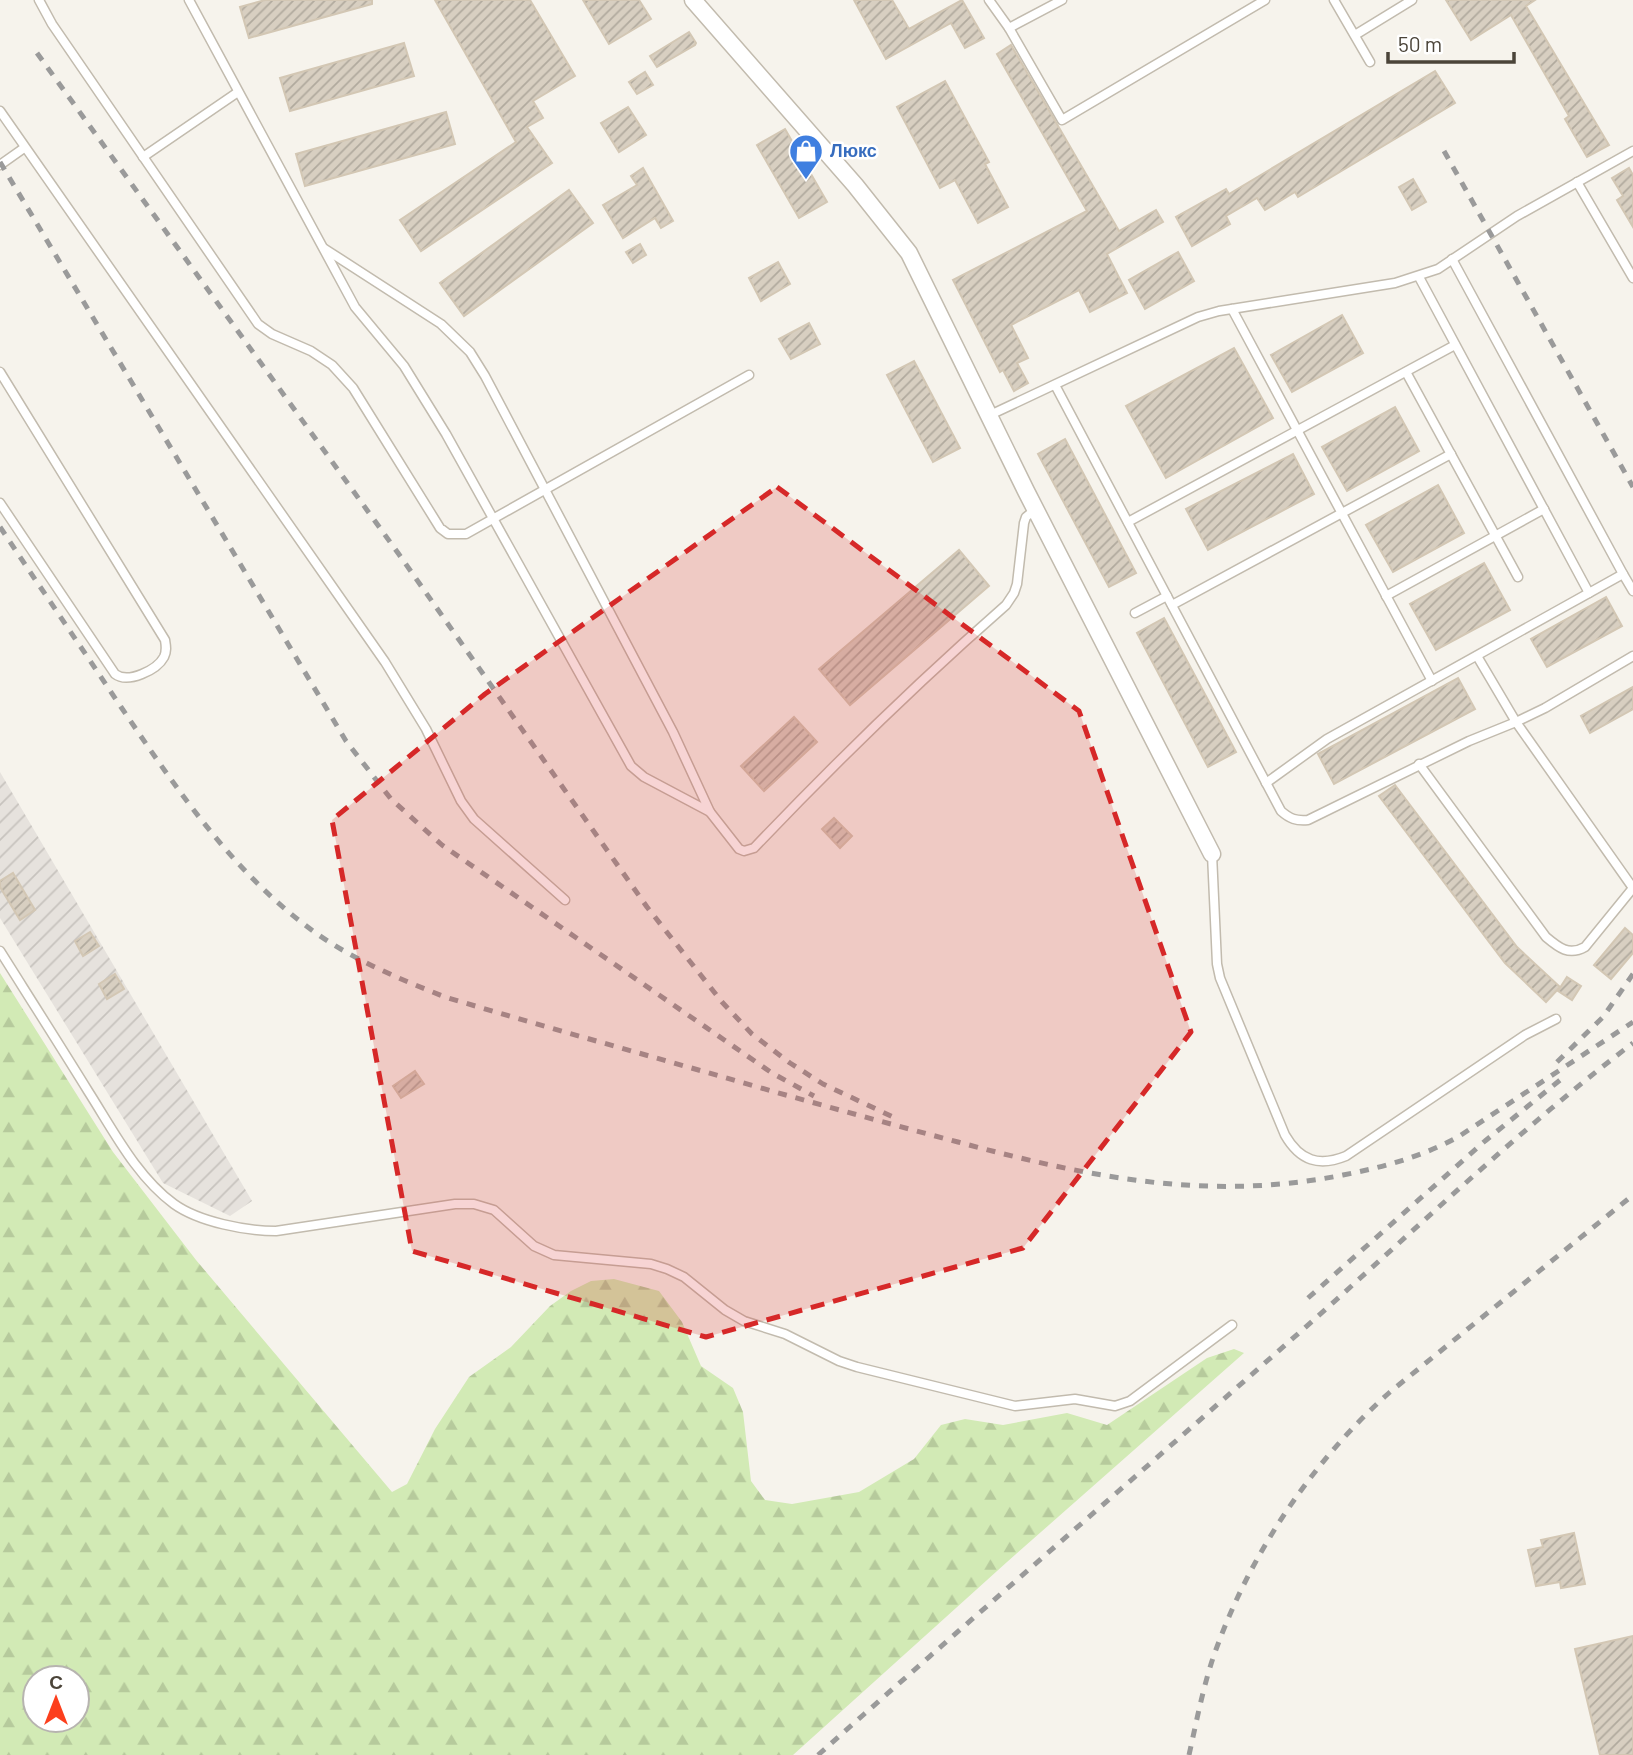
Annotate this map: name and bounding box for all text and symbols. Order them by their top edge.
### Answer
scale bar [1388,21,1514,65]
text: 50 m [1398,31,1442,56]
shop icon: Люкс [787,132,825,181]
place label: Люкс [830,139,877,161]
north arrow [21,1664,91,1734]
text: С [49,1670,63,1693]

